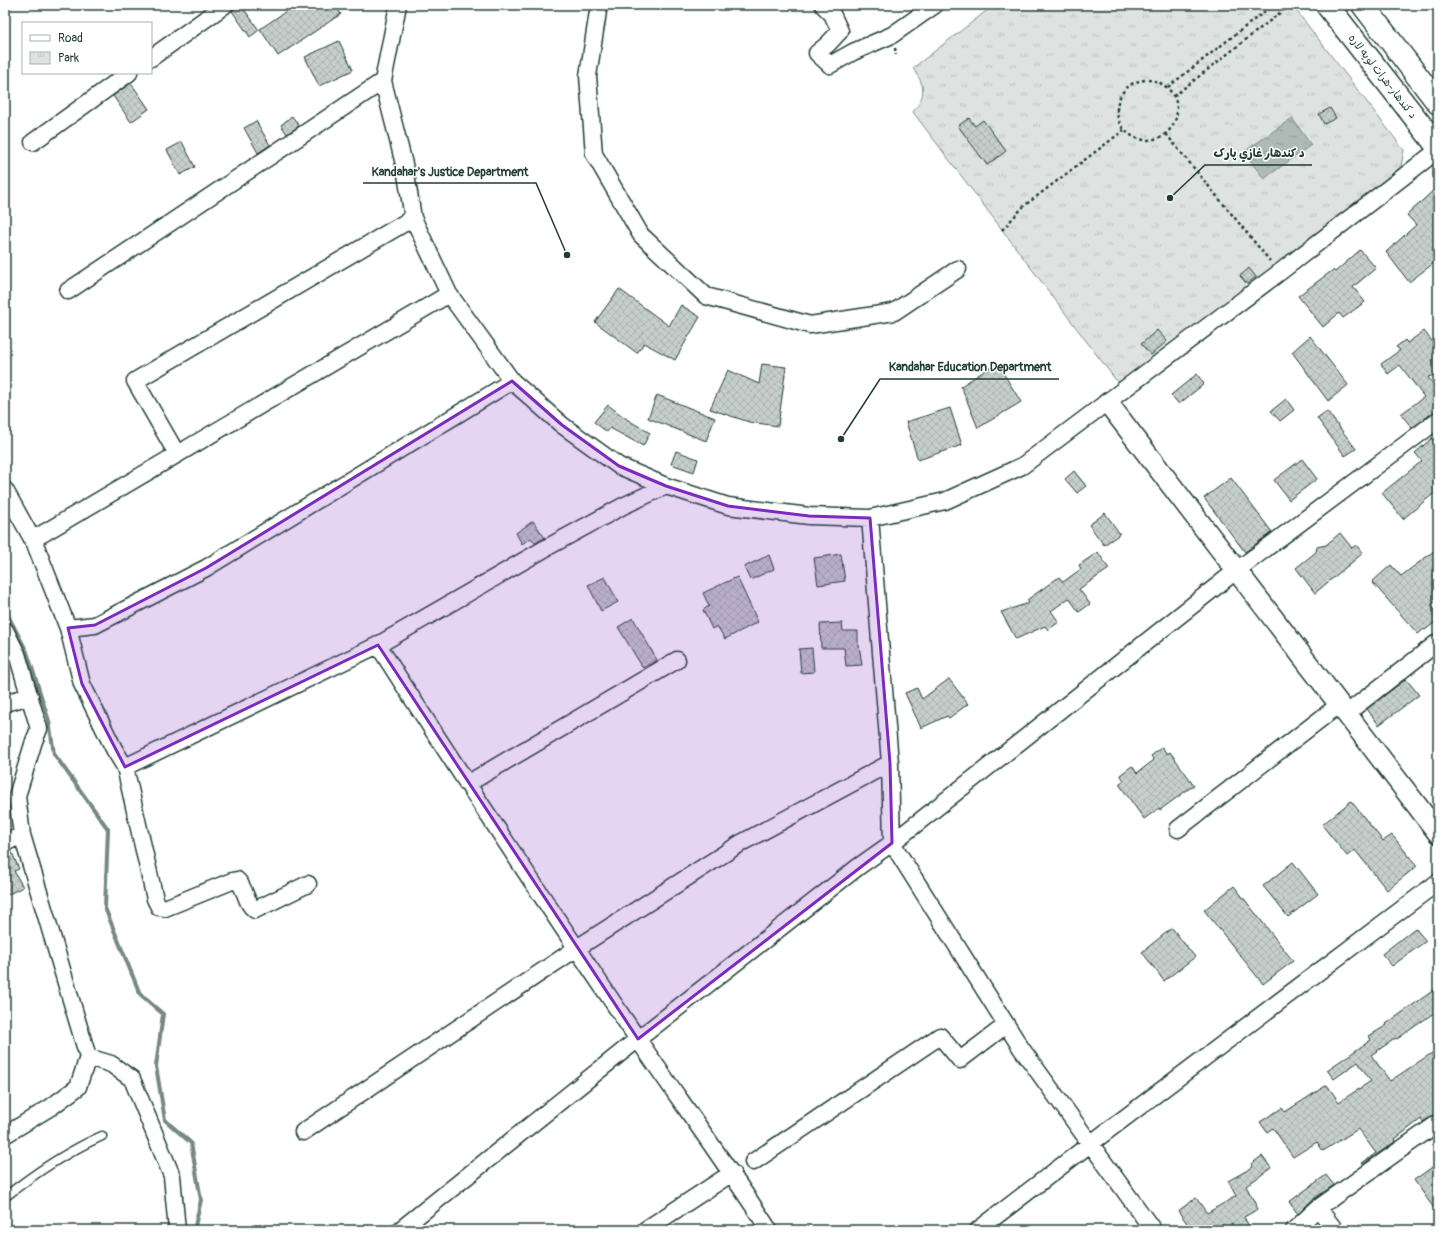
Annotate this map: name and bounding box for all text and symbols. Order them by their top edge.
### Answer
legend [22,22,152,74]
text: Road [58,31,83,46]
street label: د کندهار-هرات لويه لاره [1345,31,1420,122]
text: Park [58,51,79,66]
callout: د کندهار غازي پارک [1205,141,1312,165]
text: د کندهار غازي پارک [1214,146,1305,162]
callout: Kandahar's Justice Department [363,159,536,183]
text: Kandahar's Justice Department [372,165,530,180]
callout: Kandahar Education Department [880,355,1059,379]
text: Kandahar Education Department [889,360,1052,375]

